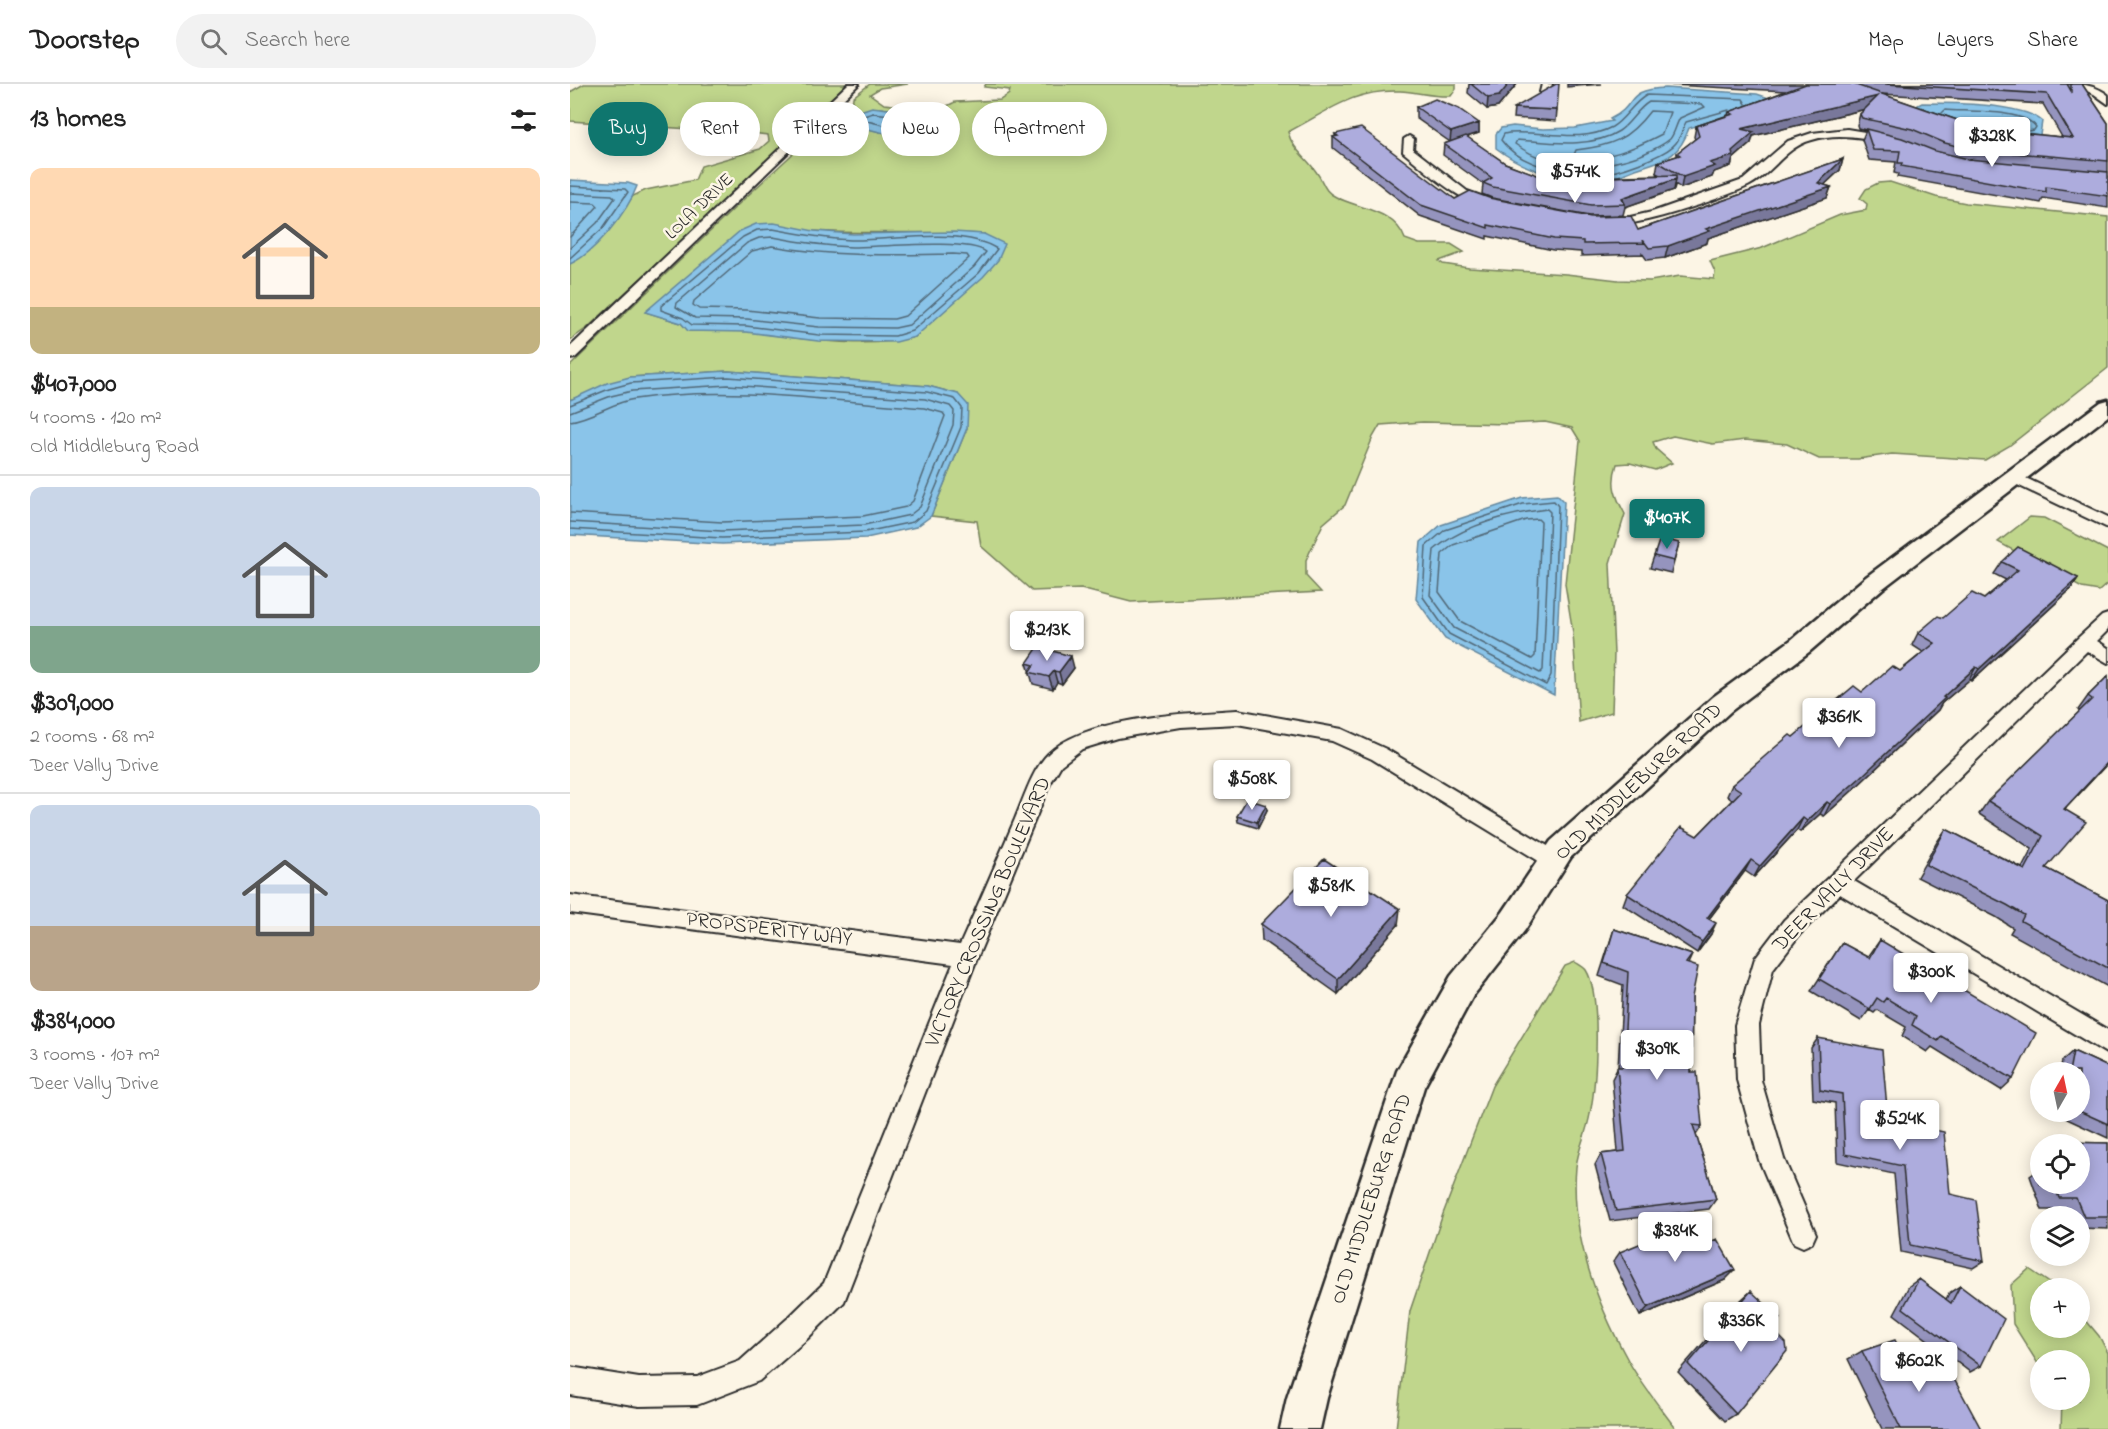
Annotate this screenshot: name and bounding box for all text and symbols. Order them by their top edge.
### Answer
search box [176,14,596,68]
text: Doorstep [30,21,140,62]
icon: search [197,25,230,58]
text: Search here [245,25,350,57]
text: Map [1868,26,1904,56]
text: Layers [1937,26,1994,56]
text: Share [2027,26,2078,56]
text: 13 homes [30,101,126,139]
chip: Buy [588,102,668,156]
chip: Rent [680,102,760,156]
chip: Filters [772,102,869,156]
chip: New [881,102,960,156]
chip: Apartment [972,102,1107,156]
icon: filters [507,104,540,137]
pin: $328K [1950,117,2034,168]
text: $328K [1968,122,2016,151]
pin: $574K [1533,153,1617,204]
text: $574K [1550,158,1600,187]
street label: LOLA DRIVE [660,168,740,246]
icon: home [231,207,339,315]
text: $407,000 [30,366,117,404]
text: 4 rooms · 120 m² [30,404,162,433]
text: Old Middleburg Road [30,433,199,462]
pin: $407K [1625,499,1709,550]
text: $407K [1644,504,1690,533]
icon: home [231,526,339,634]
pin: $213K [1005,611,1089,662]
text: $213K [1024,616,1070,645]
text: $309,000 [30,685,114,723]
street label: OLD MIDDLEBURG ROAD [1548,696,1730,868]
pin: $361K [1797,698,1881,749]
text: $361K [1816,703,1862,732]
text: 2 rooms · 68 m² [30,723,155,752]
text: Deer Vally Drive [30,752,159,781]
pin: $508K [1210,760,1294,811]
text: $508K [1227,765,1277,794]
street label: VICTORY CROSSING BOULEVARD [918,772,1060,1053]
street label: DEER VALLY DRIVE [1765,820,1902,960]
icon: home [231,844,339,952]
pin: $581K [1289,867,1373,918]
text: $581K [1307,872,1355,901]
street label: PROPSPERITY WAY [684,905,854,955]
pin: $300K [1889,953,1973,1004]
text: $300K [1907,958,1955,987]
text: $384,000 [30,1003,115,1041]
pin: $309K [1615,1030,1699,1081]
text: $309K [1635,1035,1679,1064]
text: 3 rooms · 107 m² [30,1041,160,1070]
north arrow [2030,1062,2090,1122]
map controls [2030,1062,2090,1410]
text: Deer Vally Drive [30,1070,159,1099]
street label: OLD MIDDLEBURG ROAD [1324,1090,1420,1308]
pin: $524K [1858,1100,1942,1151]
text: $524K [1874,1105,1926,1134]
button: locate [2030,1134,2090,1194]
button: layers [2030,1206,2090,1266]
pin: $384K [1633,1212,1717,1263]
text: $384K [1652,1217,1698,1246]
button: + [2030,1278,2090,1338]
pin: $336K [1699,1302,1783,1353]
text: $336K [1717,1307,1765,1336]
pin: $602K [1877,1342,1961,1393]
text: $602K [1894,1347,1944,1376]
button: − [2030,1350,2090,1410]

